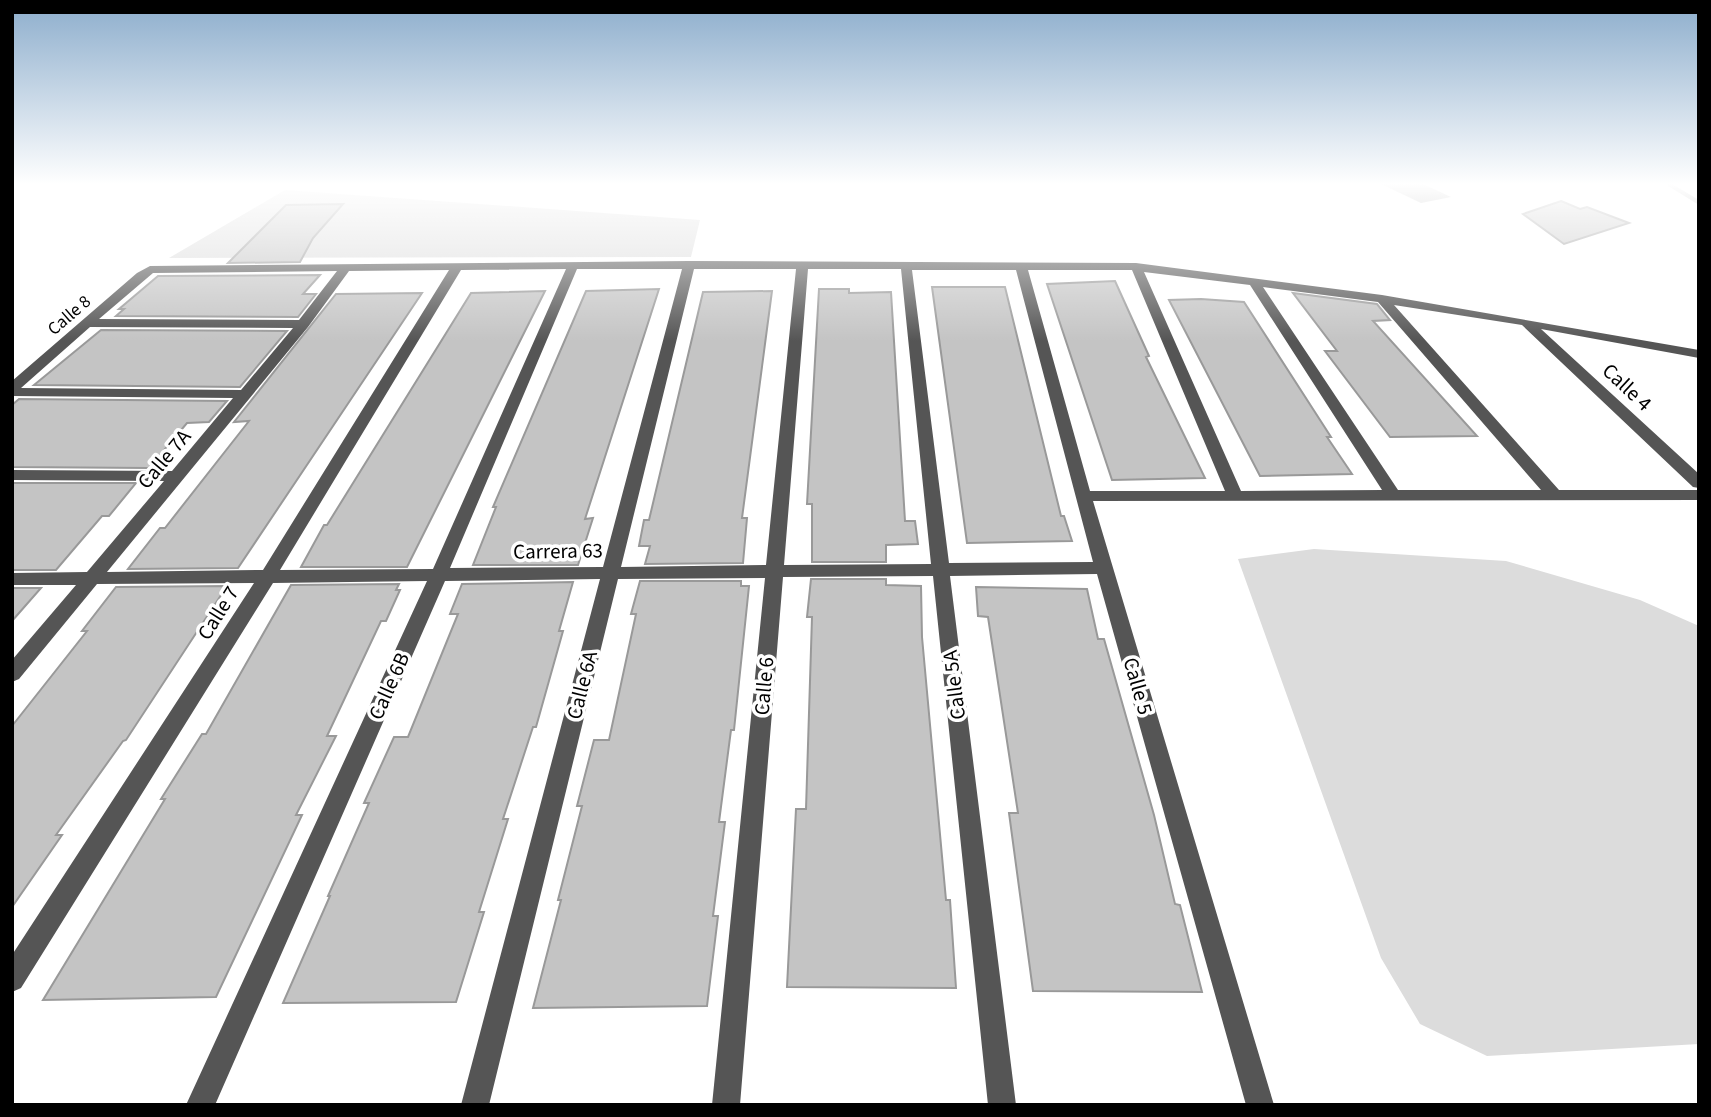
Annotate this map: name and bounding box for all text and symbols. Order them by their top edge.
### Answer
street label: Calle 8 [42,290,96,341]
street label: Calle 4 [1595,356,1659,418]
street label: Calle 7A [130,422,198,495]
street label: Carrera 63 [513,535,603,567]
street label: Calle 7 [190,580,246,646]
street label: Calle 6A [559,647,605,722]
street label: Calle 6B [361,648,417,724]
street label: Calle 5A [935,648,973,721]
street label: Calle 5 [1116,654,1160,718]
street label: Calle 6 [747,656,781,716]

